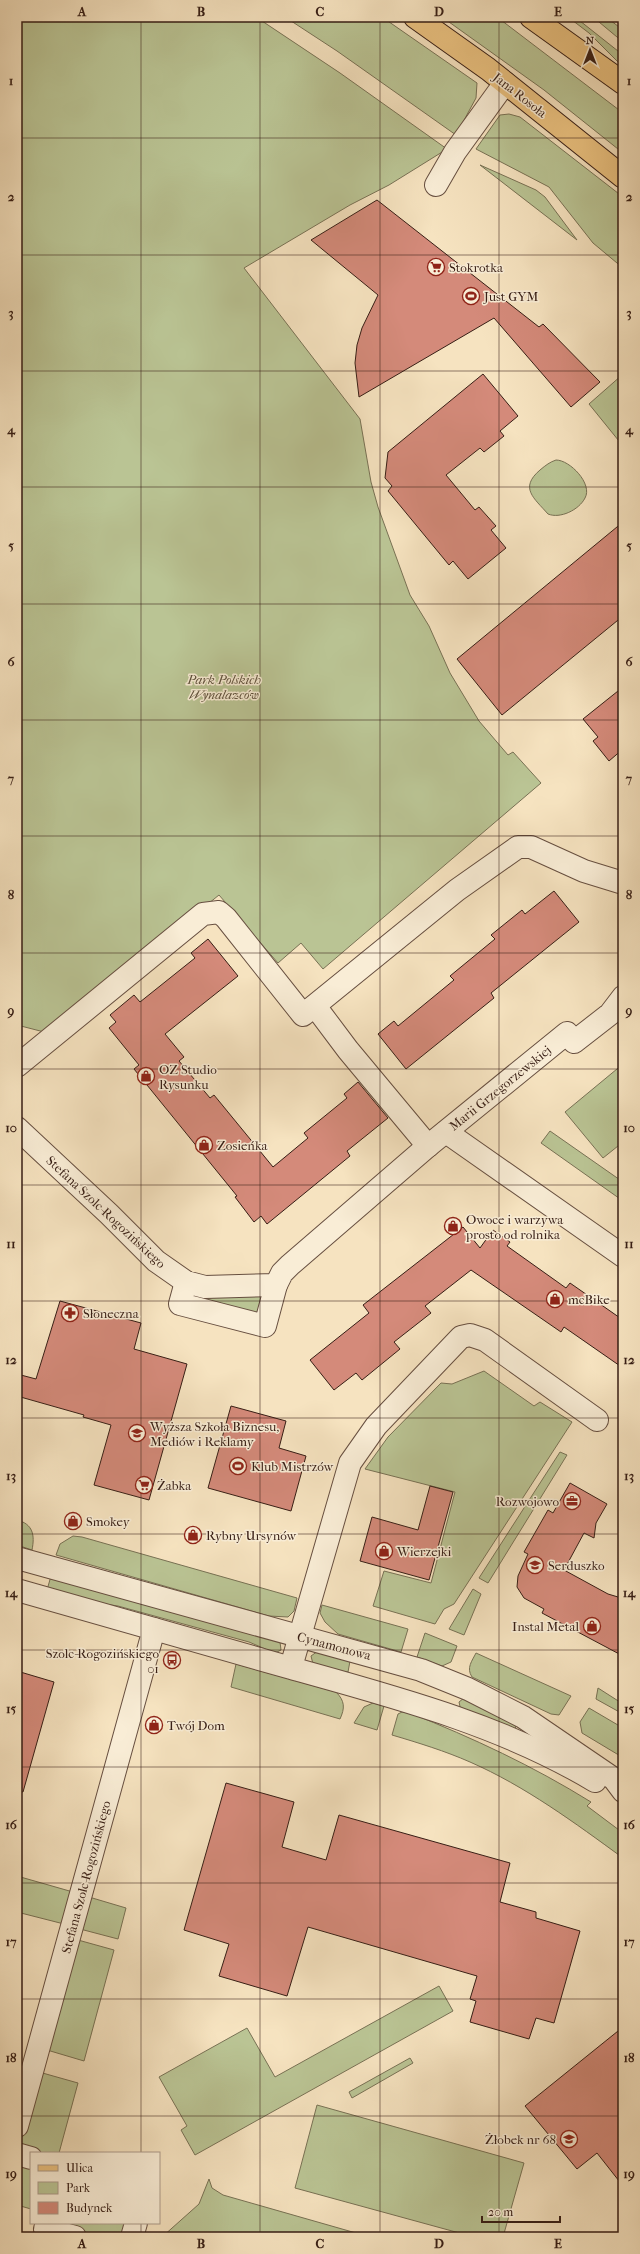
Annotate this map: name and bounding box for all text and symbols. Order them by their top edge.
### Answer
text: A [77,4,87,19]
text: B [197,4,206,19]
text: C [316,4,325,19]
text: D [434,4,444,19]
text: E [554,4,562,19]
north arrow [570,30,610,70]
text: N [586,34,595,47]
street label: Jana Rosoła [489,69,550,121]
text: 1 [9,73,14,88]
text: 1 [627,73,632,88]
text: 2 [8,189,15,204]
text: 2 [626,189,633,204]
supermarket icon: Stokrotka [426,257,446,277]
place label: Stokrotka [449,260,504,275]
sports icon: Just GYM [461,286,481,306]
place label: Just GYM [483,289,538,304]
text: 3 [8,305,14,321]
text: 3 [626,305,632,321]
text: 4 [6,422,16,438]
text: 4 [624,422,634,438]
text: 5 [8,538,14,553]
text: 5 [626,538,632,553]
text: 6 [7,654,15,669]
text: 6 [625,654,633,669]
park label: Park Polskich Wynalazców [186,672,261,702]
text: 7 [7,771,15,786]
text: 7 [625,771,633,786]
text: 8 [8,887,15,902]
text: 8 [626,887,633,902]
text: 9 [7,1003,15,1019]
text: 9 [625,1003,633,1019]
street label: Marii Grzegorzewskiej [446,1042,554,1134]
place label: OZ Studio Rysunku [159,1062,217,1092]
shop icon: OZ Studio Rysunku [136,1066,156,1086]
text: 10 [5,1120,17,1135]
text: 10 [623,1120,635,1135]
shop icon: Zosieńka [194,1135,214,1155]
place label: Zosieńka [217,1138,269,1153]
street label: Stefana Szolc-Rogozińskiego [43,1153,169,1272]
place label: Owoce i warzywa prosto od rolnika [465,1212,564,1242]
shop icon: Owoce i warzywa prosto od rolnika [443,1216,463,1236]
text: 11 [6,1236,16,1251]
text: 11 [624,1236,634,1251]
shop icon: mcBike [545,1289,565,1309]
place label: mcBike [568,1292,610,1307]
pharmacy icon: Słoneczna [60,1303,80,1323]
place label: Słoneczna [83,1306,140,1321]
text: 12 [5,1352,17,1367]
text: 12 [623,1352,635,1367]
place label: Wyższa Szkoła Biznesu, Mediów i Reklamy [149,1419,279,1449]
school or university icon: Wyższa Szkoła Biznesu, Mediów i Reklamy [127,1423,147,1443]
sports icon: Klub Mistrzów [228,1456,248,1476]
place label: Klub Mistrzów [251,1459,334,1474]
text: 13 [6,1468,16,1484]
text: 13 [624,1468,634,1484]
supermarket icon: Żabka [134,1475,154,1495]
place label: Żabka [157,1478,192,1493]
office icon: Rozwojowo [562,1491,582,1511]
place label: Rozwojowo [496,1494,559,1509]
shop icon: Smokey [63,1511,83,1531]
place label: Smokey [86,1514,131,1529]
shop icon: Rybny Ursynów [183,1525,203,1545]
place label: Rybny Ursynów [206,1528,296,1543]
shop icon: Wierzejki [374,1541,394,1561]
place label: Wierzejki [396,1544,452,1559]
school or university icon: Serduszko [525,1555,545,1575]
place label: Serduszko [548,1558,605,1573]
text: 14 [5,1585,18,1601]
text: 14 [623,1585,636,1601]
shop icon: Instal Metal [582,1616,602,1636]
place label: Instal Metal [512,1619,579,1634]
street label: Cynamonowa [295,1629,373,1663]
place label: Szolc-Rogozińskiego 01 [46,1646,159,1676]
bus stop icon: Szolc-Rogozińskiego 01 [162,1650,182,1670]
text: 15 [6,1701,16,1716]
text: 15 [624,1701,634,1716]
shop icon: Twój Dom [144,1715,164,1735]
place label: Twój Dom [167,1718,225,1733]
street label: Stefana Szolc-Rogozińskiego [58,1799,114,1955]
text: 16 [5,1817,18,1832]
text: 16 [623,1817,636,1832]
text: 17 [6,1934,17,1949]
text: 17 [624,1934,635,1949]
text: 18 [5,2050,17,2065]
text: 18 [623,2050,635,2065]
school or university icon: Żłobek nr 68 [559,2129,579,2149]
place label: Żłobek nr 68 [485,2132,556,2147]
legend [30,2152,160,2224]
text: Ulica [66,2161,93,2175]
text: 19 [5,2166,17,2182]
text: 19 [623,2166,635,2182]
text: Park [66,2181,91,2195]
scale bar [482,2198,560,2224]
text: Budynek [66,2201,113,2215]
text: 20 m [488,2205,513,2219]
text: A [77,2236,87,2251]
text: B [197,2236,206,2251]
text: C [316,2236,325,2251]
text: D [434,2236,444,2251]
text: E [554,2236,562,2251]

